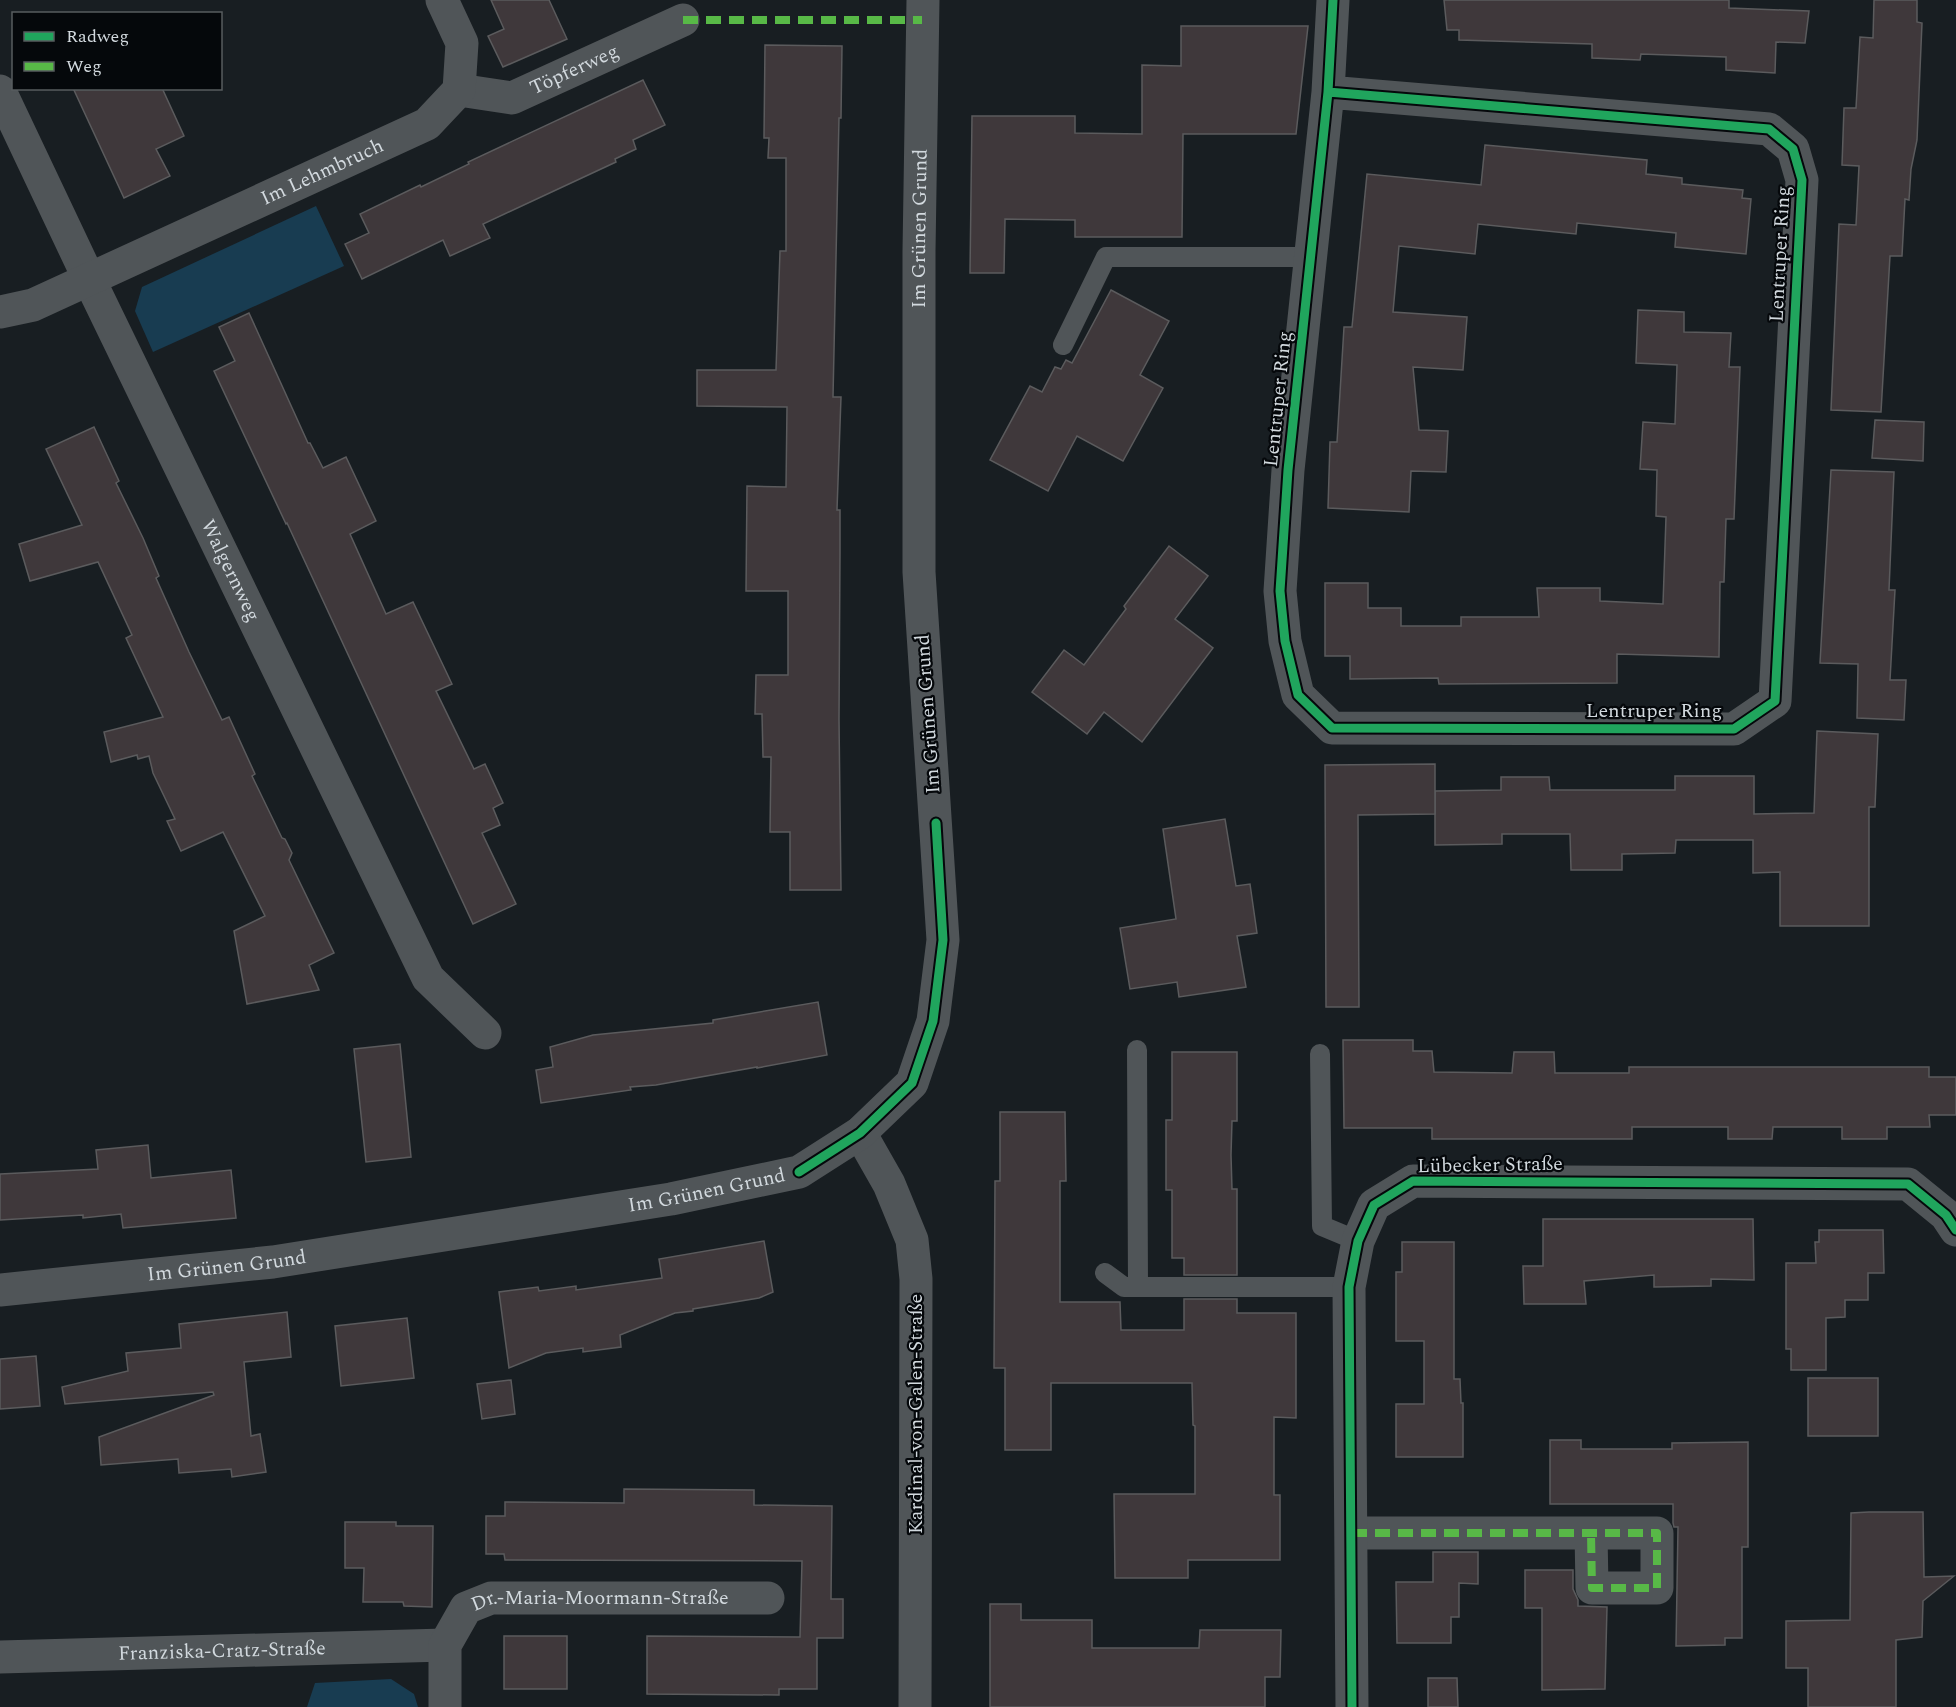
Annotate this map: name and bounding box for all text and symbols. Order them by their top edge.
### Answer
legend [12,12,222,90]
text: Radweg [66,23,129,50]
street label: Töpferweg [525,36,624,103]
text: Weg [66,53,102,80]
street label: Im Lehmbruch [256,131,389,213]
street label: Im Grünen Grund [904,148,936,309]
street label: Lentruper Ring [1761,185,1799,323]
street label: Lentruper Ring [1256,330,1300,468]
street label: Walgernweg [193,514,268,627]
street label: Im Grünen Grund [907,633,949,795]
street label: Lentruper Ring [1586,696,1722,726]
street label: Lübecker Straße [1417,1149,1563,1181]
street label: Im Grünen Grund [626,1160,788,1221]
street label: Im Grünen Grund [146,1242,308,1290]
street label: Kardinal-von-Galen-Straße [901,1294,931,1534]
street label: Dr.-Maria-Moormann-Straße [466,1583,729,1620]
street label: Franziska-Cratz-Straße [118,1633,326,1669]

